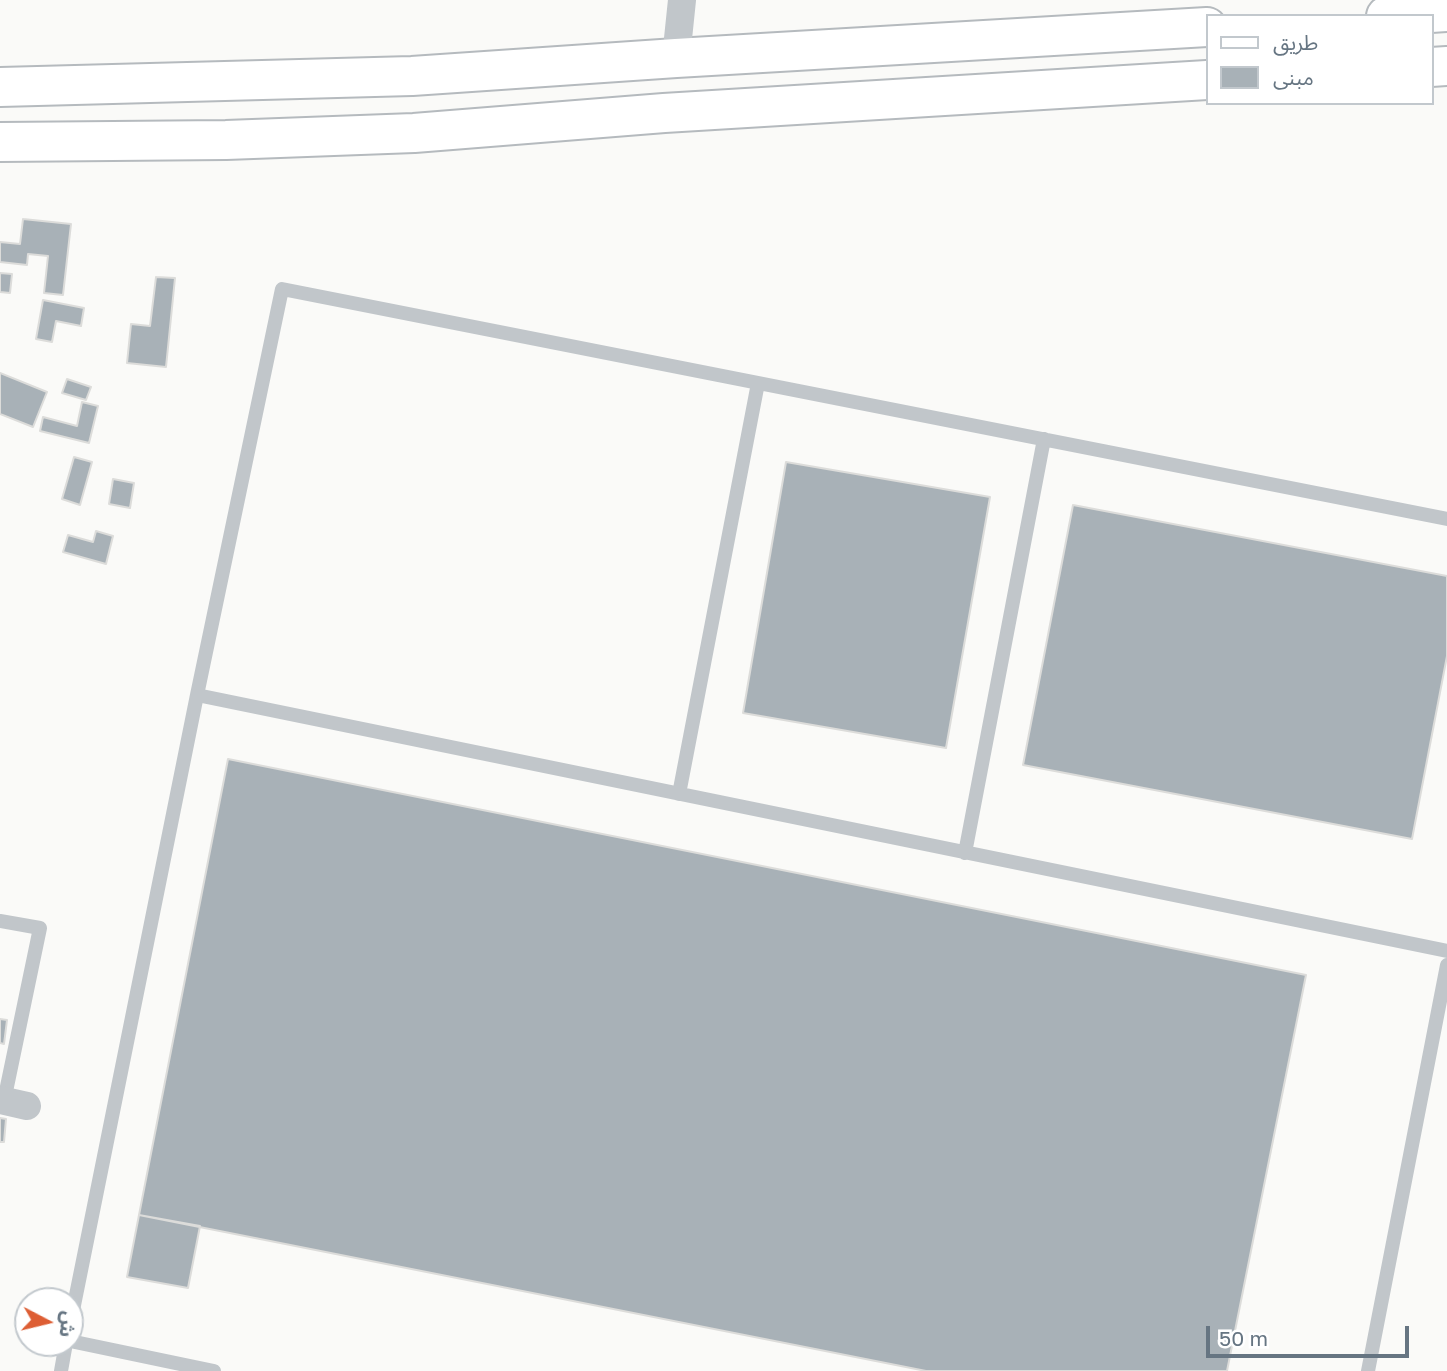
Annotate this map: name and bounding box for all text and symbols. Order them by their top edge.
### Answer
legend [1206,14,1433,105]
text: طريق [1273,29,1318,55]
text: مبنى [1273,64,1314,90]
north arrow [14,1287,84,1357]
text: ش [55,1310,81,1339]
scale bar [1209,1312,1412,1356]
text: 50 m [1219,1325,1268,1351]

